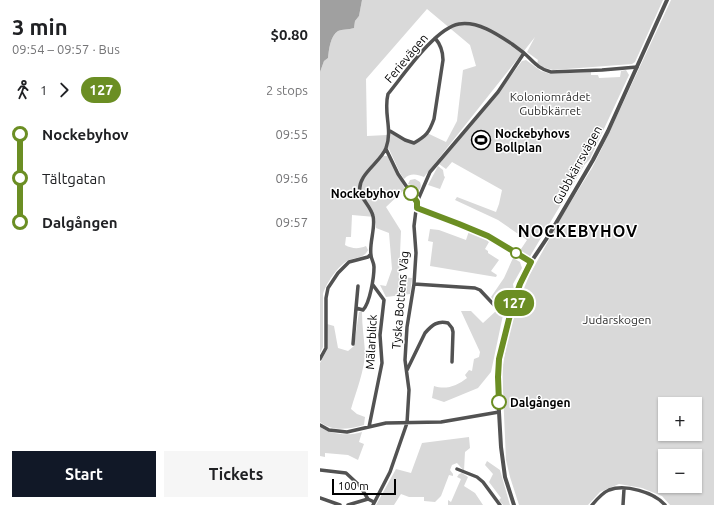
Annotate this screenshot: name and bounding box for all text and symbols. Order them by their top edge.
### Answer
text: 3 min [12,14,68,39]
text: $0.80 [270,26,308,43]
street label: Ferievägen [382,31,430,85]
text: 09:54 – 09:57 · Bus [12,42,120,56]
icon: walk [12,79,34,101]
icon: forward [53,79,75,101]
text: 127 [89,82,113,98]
text: 1 [40,83,47,97]
text: 2 stops [266,83,308,97]
park label: Koloniområdet Gubbkärret [510,90,591,117]
street label: Gubbkärrsvägen [550,123,604,207]
text: Nockebyhov [42,126,129,143]
text: 09:55 [275,127,308,141]
place label: Nockebyhovs Bollplan [495,127,570,154]
sports icon: Nockebyhovs Bollplan [470,129,492,151]
text: Tältgatan [42,170,106,187]
text: 09:56 [275,171,308,185]
marker: Nockebyhov [403,185,419,201]
place label: Nockebyhov [331,187,401,200]
text: Dalgången [42,214,118,231]
text: 09:57 [275,215,308,229]
district label: NOCKEBYHOV [518,222,638,240]
unlabelled marker [510,247,522,259]
street label: Tyska Bottens Väg [389,250,411,350]
line badge: 127 [491,290,537,316]
text: 127 [502,295,526,311]
park label: Judarskogen [583,313,651,326]
street label: Mälarblick [363,314,379,370]
marker: Dalgången [491,394,507,410]
place label: Dalgången [510,396,571,409]
map controls [658,397,702,493]
button: + [658,397,702,441]
button: − [658,449,702,493]
button: Start [12,451,156,497]
button: Tickets [164,451,308,497]
scale bar [332,477,396,496]
text: 100 m [338,480,369,492]

